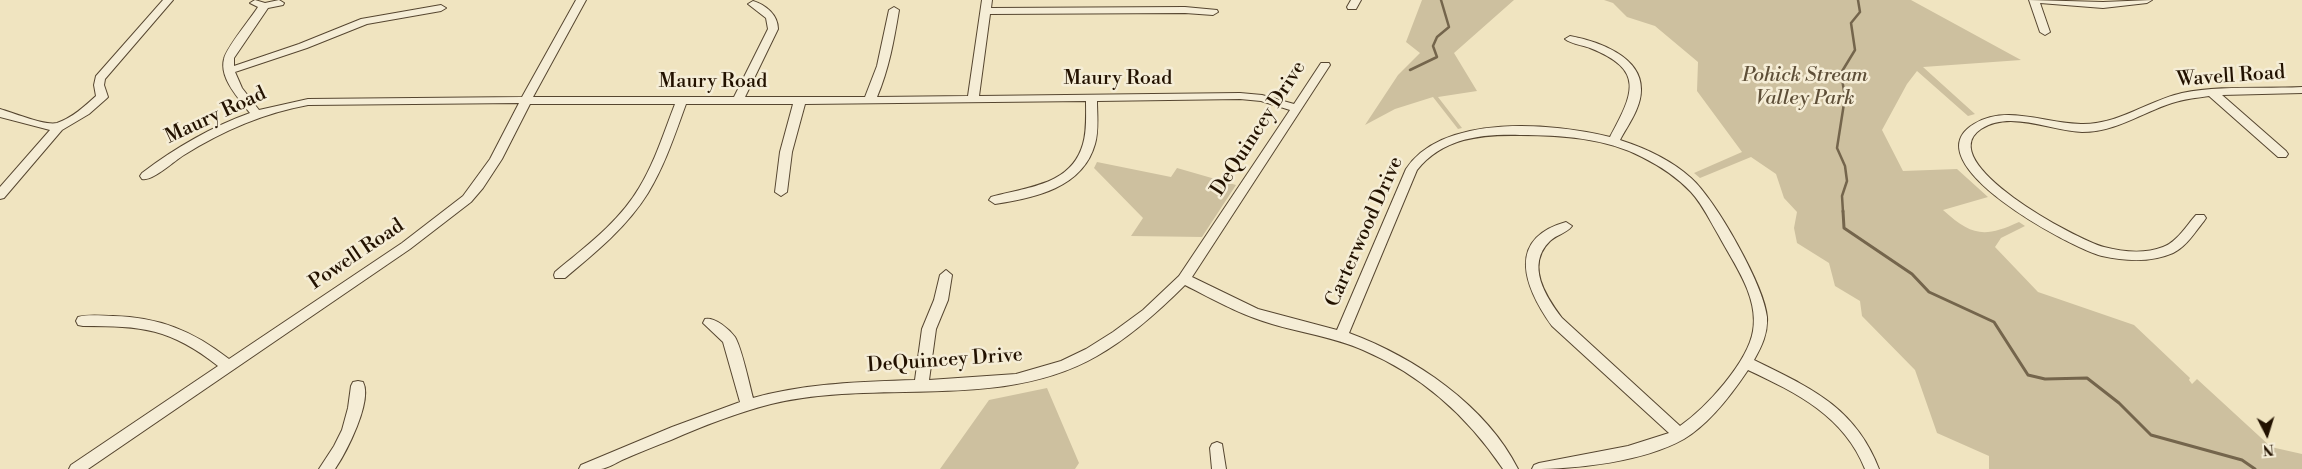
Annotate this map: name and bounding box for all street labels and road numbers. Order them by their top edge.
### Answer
street label: DeQuincey Drive [1206,57,1312,201]
street label: Wavell Road [2176,61,2286,93]
street label: Maury Road [1064,67,1172,91]
street label: Maury Road [659,70,767,94]
street label: Maury Road [162,82,270,150]
street label: Carterwood Drive [1321,153,1409,311]
street label: Powell Road [305,214,409,296]
street label: DeQuincey Drive [866,344,1024,378]

